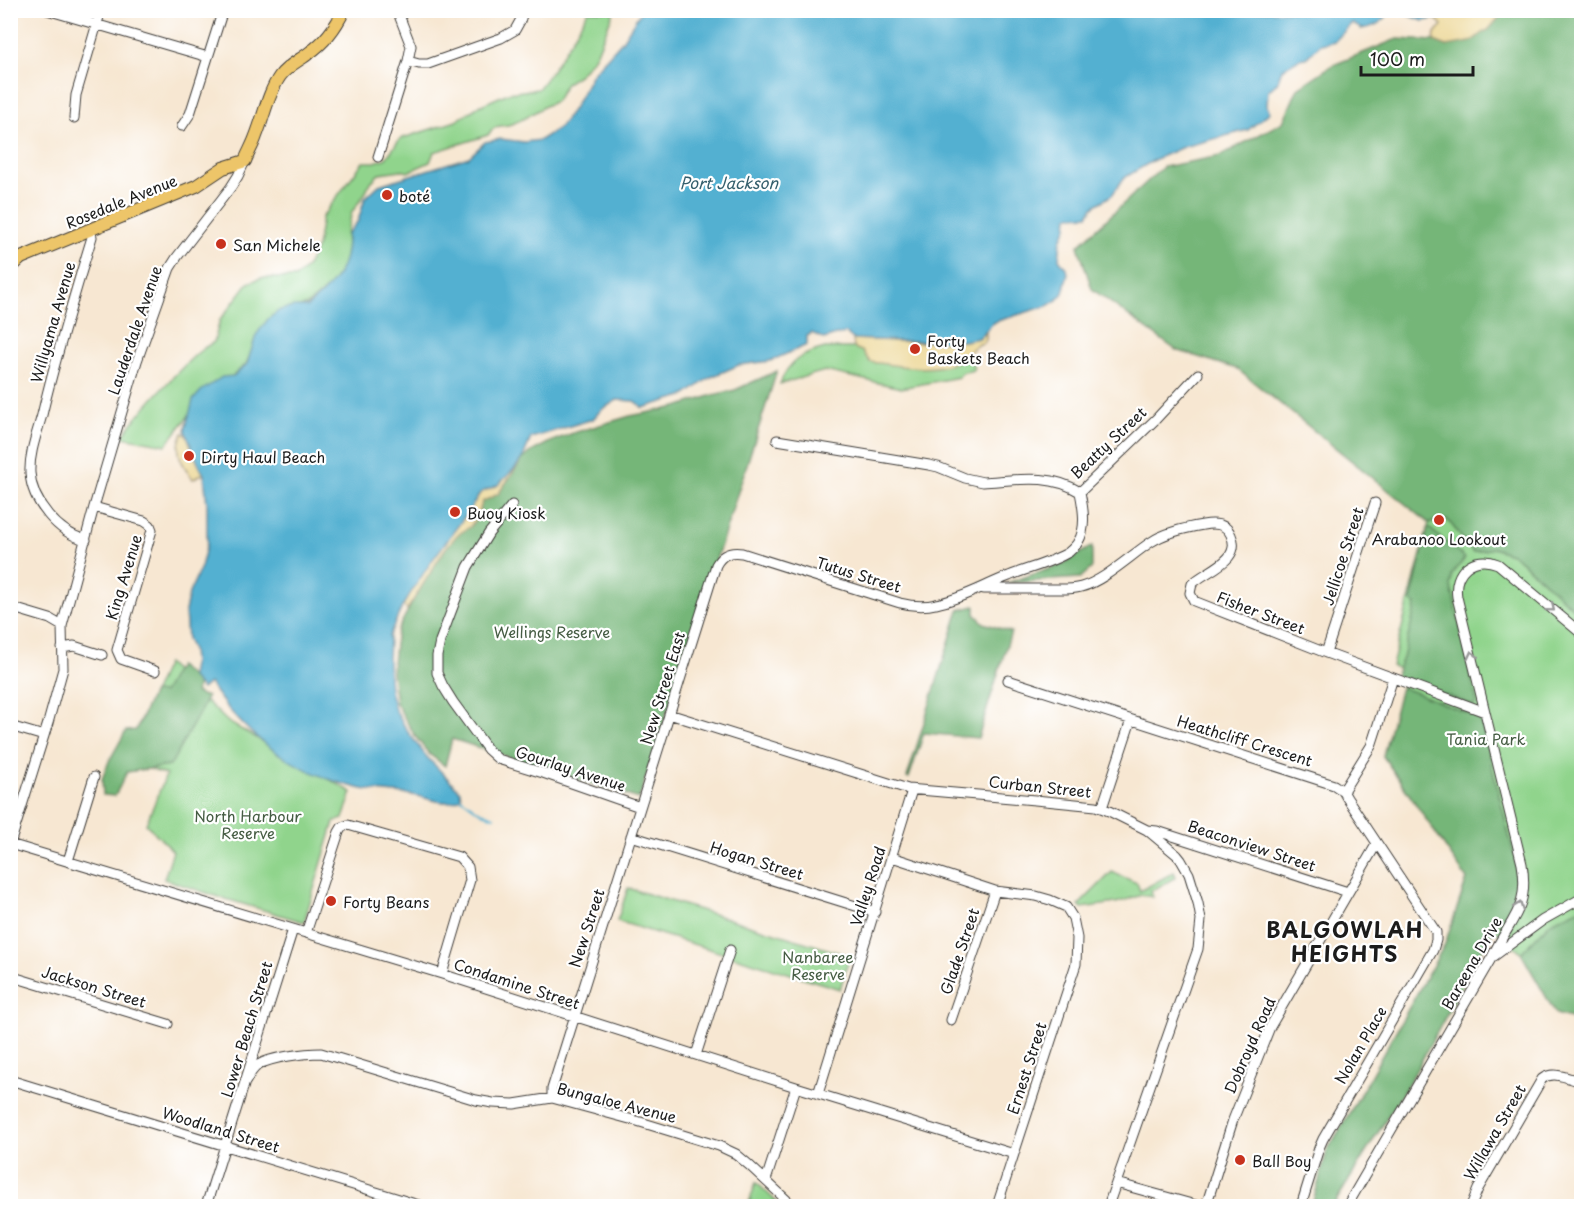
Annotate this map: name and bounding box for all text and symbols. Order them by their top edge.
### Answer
scale bar [1361,39,1474,77]
text: 100 m [1370,45,1425,72]
street label: Rosedale Avenue [62,168,180,234]
water label: Port Jackson [680,170,780,194]
place label: boté [399,184,430,207]
marker: boté [380,188,394,202]
place label: San Michele [233,233,321,256]
marker: San Michele [214,237,228,251]
street label: Willyama Avenue [24,259,80,385]
street label: Lauderdale Avenue [101,262,167,398]
place label: Forty Baskets Beach [927,329,1030,369]
marker: Forty Baskets Beach [908,342,922,356]
street label: Beatty Street [1065,401,1151,483]
place label: Dirty Haul Beach [201,445,325,468]
marker: Dirty Haul Beach [182,449,196,463]
place label: Buoy Kiosk [467,501,545,524]
street label: Jellicoe Street [1315,504,1369,608]
marker: Buoy Kiosk [448,505,462,519]
marker: Arabanoo Lookout [1432,513,1446,527]
place label: Arabanoo Lookout [1372,527,1506,550]
street label: King Avenue [99,531,147,623]
street label: Tutus Street [814,550,904,598]
street label: Fisher Street [1214,585,1308,639]
one-way arrow [1544,601,1555,612]
park label: Wellings Reserve [494,620,610,643]
street label: New Street East [634,628,690,747]
one-way arrow [1466,651,1479,661]
street label: Heathcliff Crescent [1175,709,1315,771]
park label: Tania Park [1446,727,1526,750]
street label: Gourlay Avenue [513,739,629,797]
street label: Curban Street [988,769,1092,803]
park label: North Harbour Reserve [194,804,302,844]
street label: Beaconview Street [1185,813,1319,877]
street label: Hogan Street [707,835,807,885]
street label: Valley Road [843,843,891,929]
street label: New Street [562,886,610,970]
place label: Forty Beans [343,890,429,913]
marker: Forty Beans [324,894,338,908]
one-way arrow [1512,901,1525,912]
street label: Glade Street [933,905,985,997]
street label: Bareena Drive [1435,912,1507,1014]
district label: BALGOWLAH HEIGHTS [1266,913,1424,969]
park label: Nanbaree Reserve [782,945,854,985]
street label: Condamine Street [451,952,583,1014]
street label: Lower Beach Street [214,958,278,1100]
street label: Jackson Street [39,959,149,1013]
street label: Dobroyd Road [1217,993,1281,1097]
street label: Nolan Place [1328,1002,1392,1088]
street label: Ernest Street [1000,1019,1052,1117]
street label: Bungaloe Avenue [555,1076,679,1128]
street label: Willawa Street [1457,1080,1531,1184]
street label: Woodland Street [159,1100,283,1158]
place label: Ball Boy [1252,1149,1312,1172]
marker: Ball Boy [1233,1153,1247,1167]

